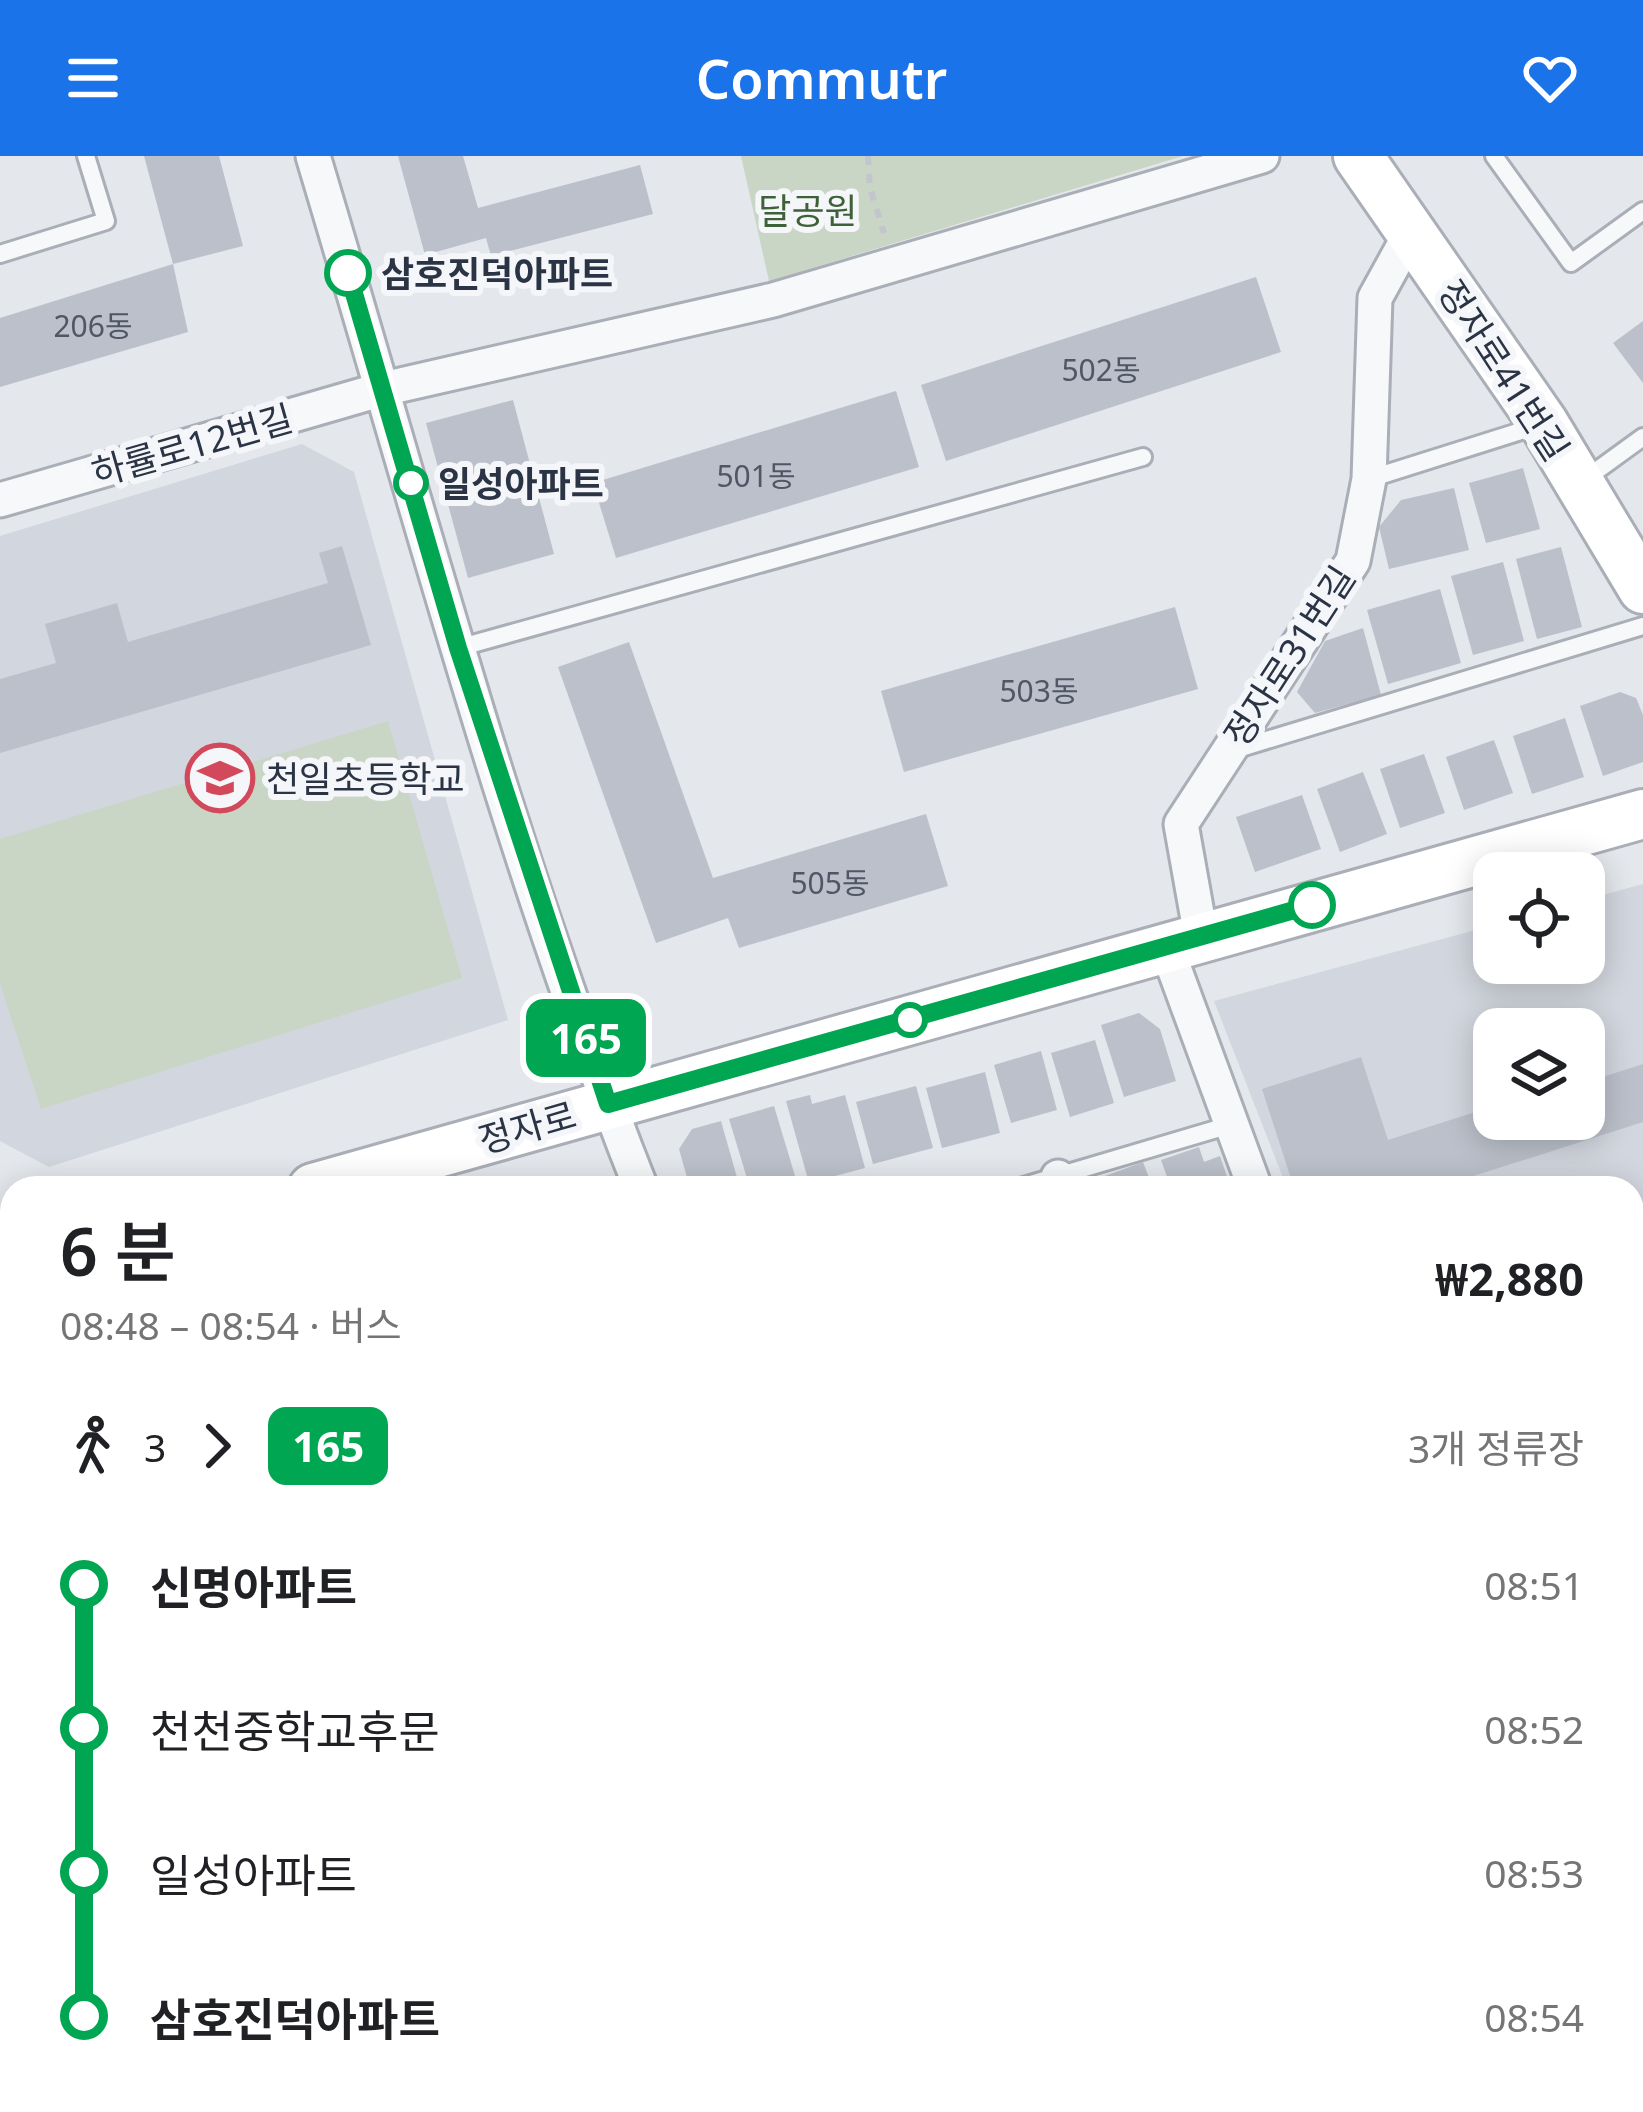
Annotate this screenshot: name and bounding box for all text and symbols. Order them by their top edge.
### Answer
text: Commutr [696,41,947,115]
icon: menu [60,45,126,111]
icon: heart [1517,45,1583,111]
park label: 달공원 [758,186,858,235]
place label: 삼호진덕아파트 [381,249,613,298]
marker: 삼호진덕아파트 [326,251,370,295]
street label: 정자로41번길 [1427,270,1581,470]
house number: 206동 [53,305,133,346]
house number: 502동 [1061,349,1141,390]
street label: 하률로12번길 [86,393,298,497]
house number: 501동 [716,455,796,496]
place label: 일성아파트 [438,459,604,508]
marker: 일성아파트 [395,467,427,499]
street label: 정자로31번길 [1212,556,1366,756]
house number: 503동 [999,670,1079,711]
school or university icon: 천일초등학교 [185,743,255,813]
place label: 천일초등학교 [266,754,465,803]
map controls [1473,852,1605,1140]
button: locate [1473,852,1605,984]
house number: 505동 [790,862,870,903]
unlabelled marker [1290,883,1334,927]
line badge: 165 [517,999,655,1077]
unlabelled marker [894,1004,926,1036]
button: layers [1473,1008,1605,1140]
text: 165 [550,1009,622,1066]
street label: 정자로 [472,1090,582,1164]
text: 6 분 [60,1205,176,1295]
text: ₩2,880 [1435,1248,1584,1309]
text: 08:48 – 08:54 · 버스 [60,1298,402,1351]
icon: walk [60,1413,126,1479]
icon: forward [184,1413,250,1479]
text: 165 [292,1417,364,1474]
text: 3 [144,1420,166,1473]
text: 3개 정류장 [1408,1421,1584,1474]
text: 신명아파트 [150,1556,357,1617]
text: 08:51 [1484,1558,1584,1611]
text: 천천중학교후문 [150,1700,440,1761]
text: 08:52 [1484,1702,1584,1755]
text: 일성아파트 [150,1844,357,1905]
text: 08:53 [1484,1846,1584,1899]
text: 삼호진덕아파트 [150,1988,440,2049]
text: 08:54 [1484,1990,1584,2043]

